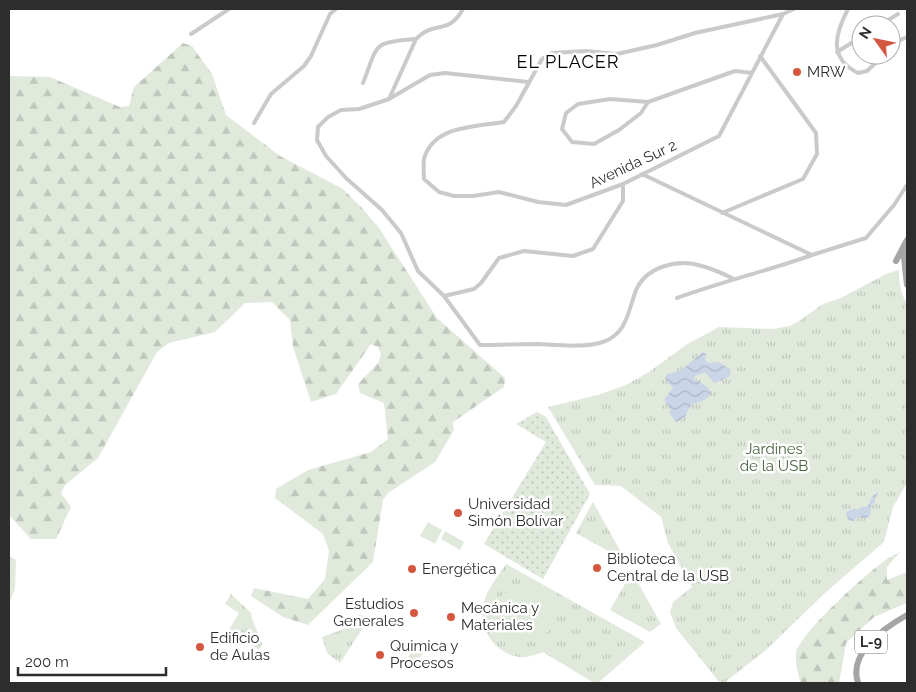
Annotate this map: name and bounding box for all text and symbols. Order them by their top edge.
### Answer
north arrow [851,15,901,65]
text: N [855,24,875,42]
district label: EL PLACER [517,51,619,72]
place label: MRW [807,63,846,81]
marker: MRW [791,66,803,78]
street label: Avenida Sur 2 [587,136,680,192]
park label: Jardines de la USB [740,440,808,475]
place label: Universidad Simón Bolívar [468,495,564,530]
marker: Universidad Simón Bolívar [452,507,464,519]
place label: Biblioteca Central de la USB [607,550,729,585]
place label: Energética [422,560,496,578]
marker: Biblioteca Central de la USB [591,562,603,574]
marker: Energética [406,563,418,575]
place label: Estudios Generales [333,595,404,630]
place label: Mecánica y Materiales [461,599,539,634]
marker: Estudios Generales [408,607,420,619]
marker: Mecánica y Materiales [445,611,457,623]
place label: Edificio de Aulas [210,629,270,664]
road number: L-9 [855,630,887,654]
place label: Quimica y Procesos [390,637,458,672]
marker: Edificio de Aulas [194,641,206,653]
scale bar [18,644,165,676]
marker: Quimica y Procesos [374,649,386,661]
text: 200 m [25,653,69,671]

